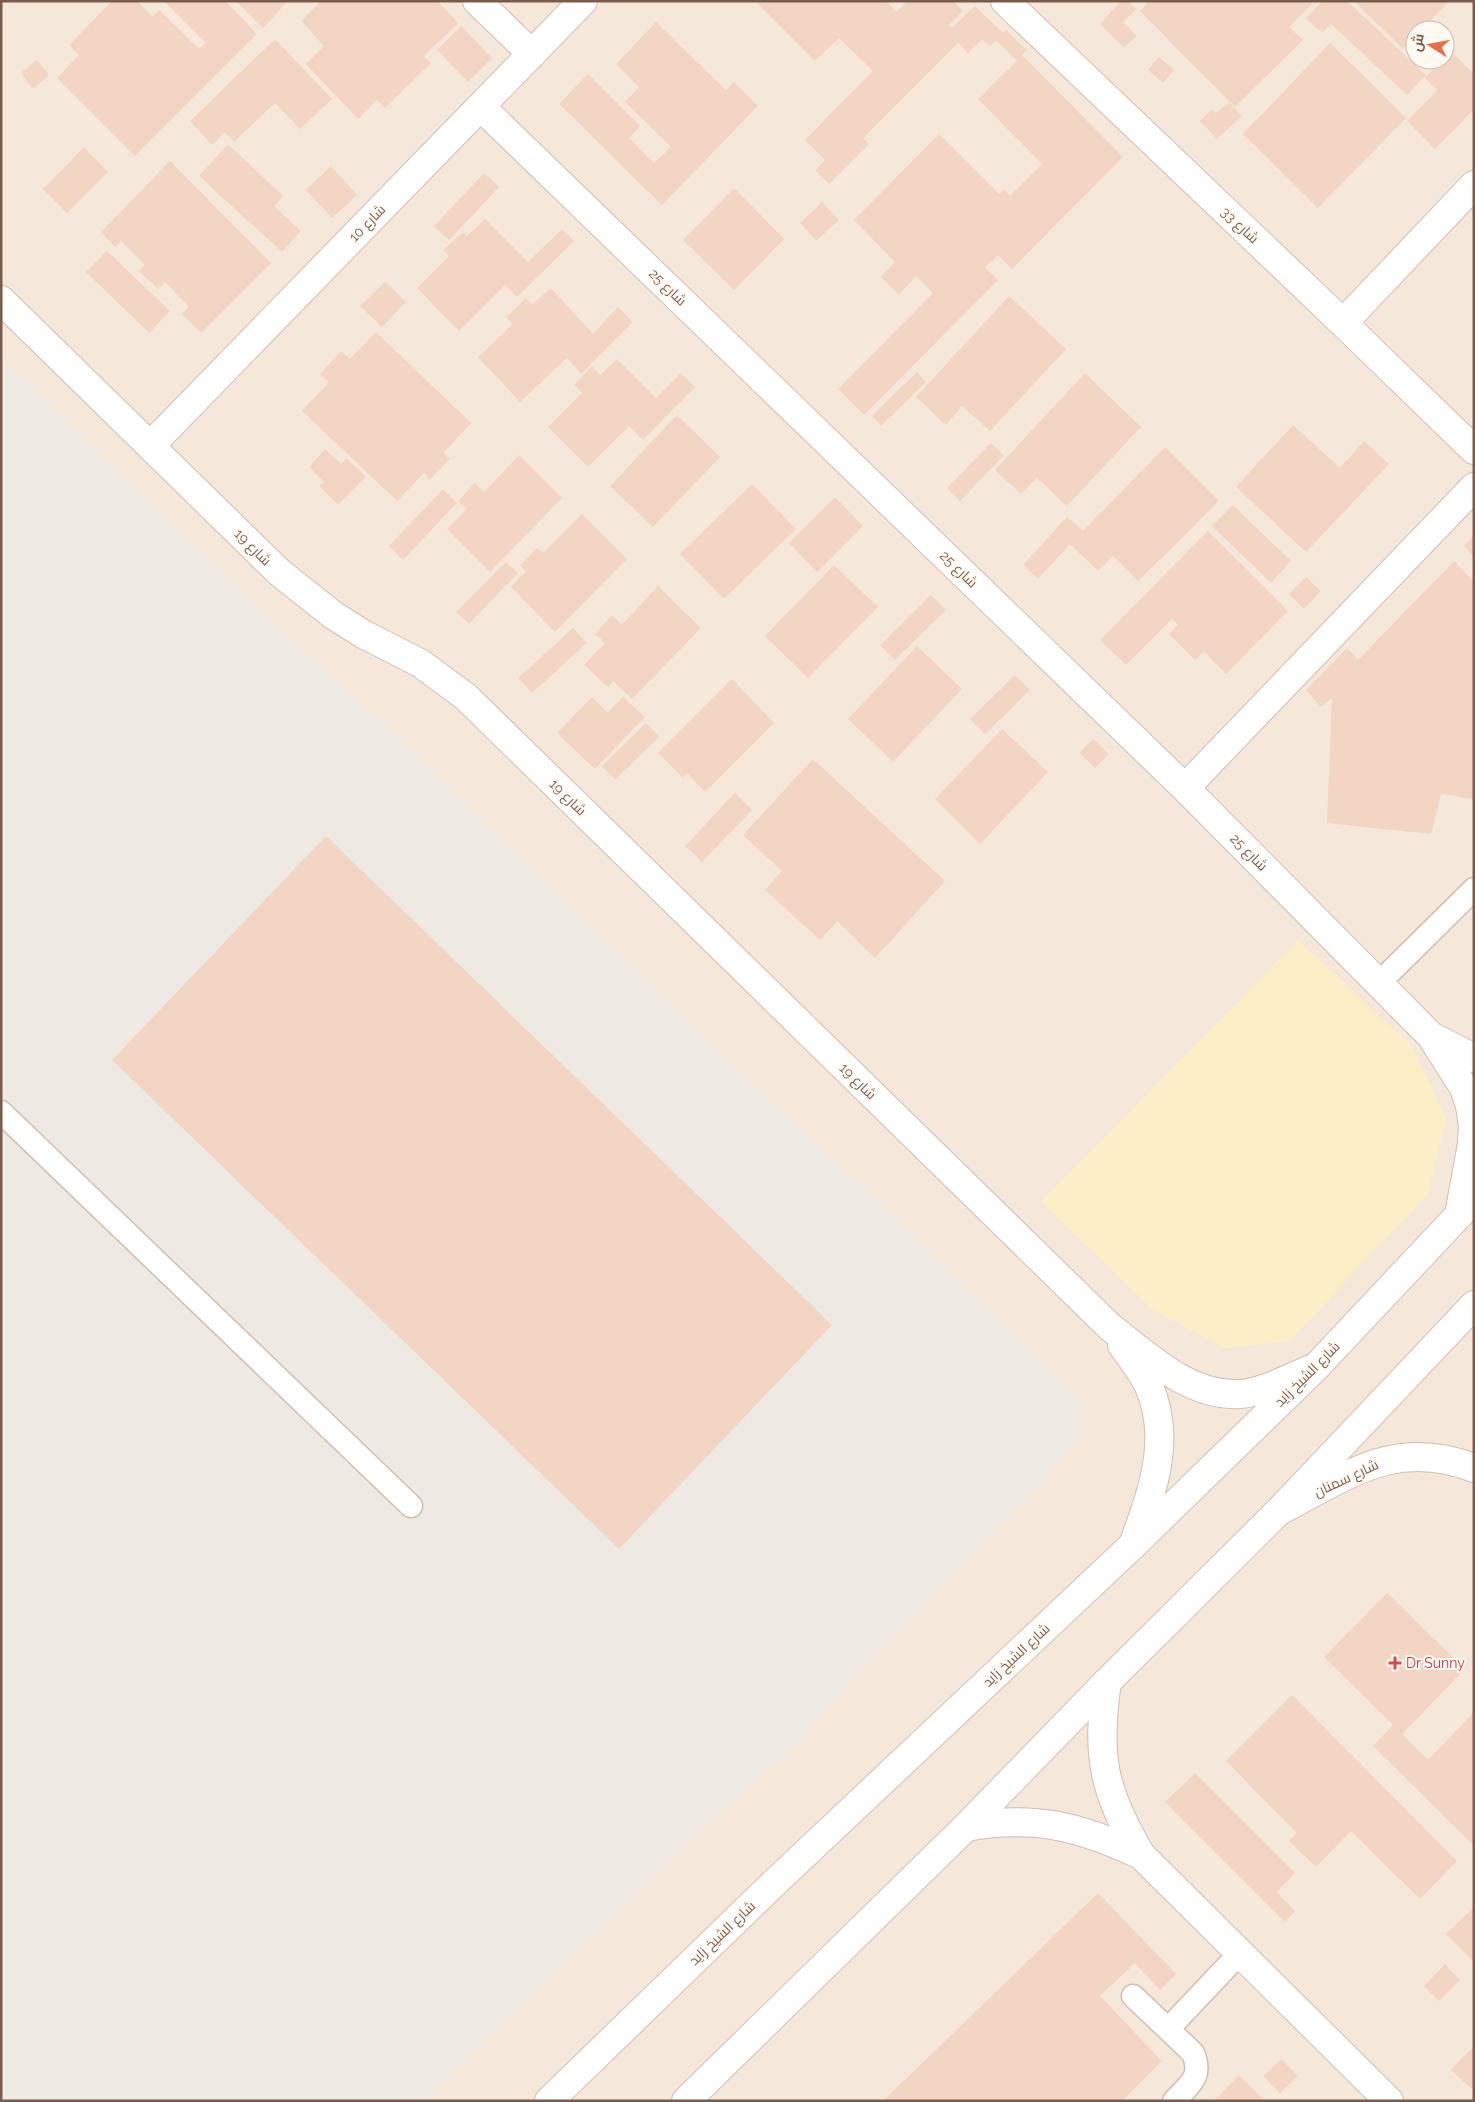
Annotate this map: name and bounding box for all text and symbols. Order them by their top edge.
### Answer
north arrow [1405,20,1455,70]
text: ش [1408,32,1428,53]
street label: شارع 10 [346,201,389,246]
street label: شارع 33 [1217,204,1262,247]
street label: شارع 25 [645,265,690,309]
street label: شارع 19 [231,525,275,569]
street label: شارع 25 [936,547,981,591]
street label: شارع 19 [546,776,590,819]
street label: شارع 25 [1226,830,1271,875]
street label: شارع 19 [836,1060,880,1103]
street label: شارع الشيخ زايد [1271,1338,1344,1411]
street label: شارع سمنان [1311,1456,1381,1501]
street label: شارع الشيخ زايد [979,1620,1053,1691]
place label: Dr Sunny [1406,1655,1465,1671]
marker: Dr Sunny [1388,1656,1402,1670]
street label: شارع الشيخ زايد [686,1898,759,1969]

